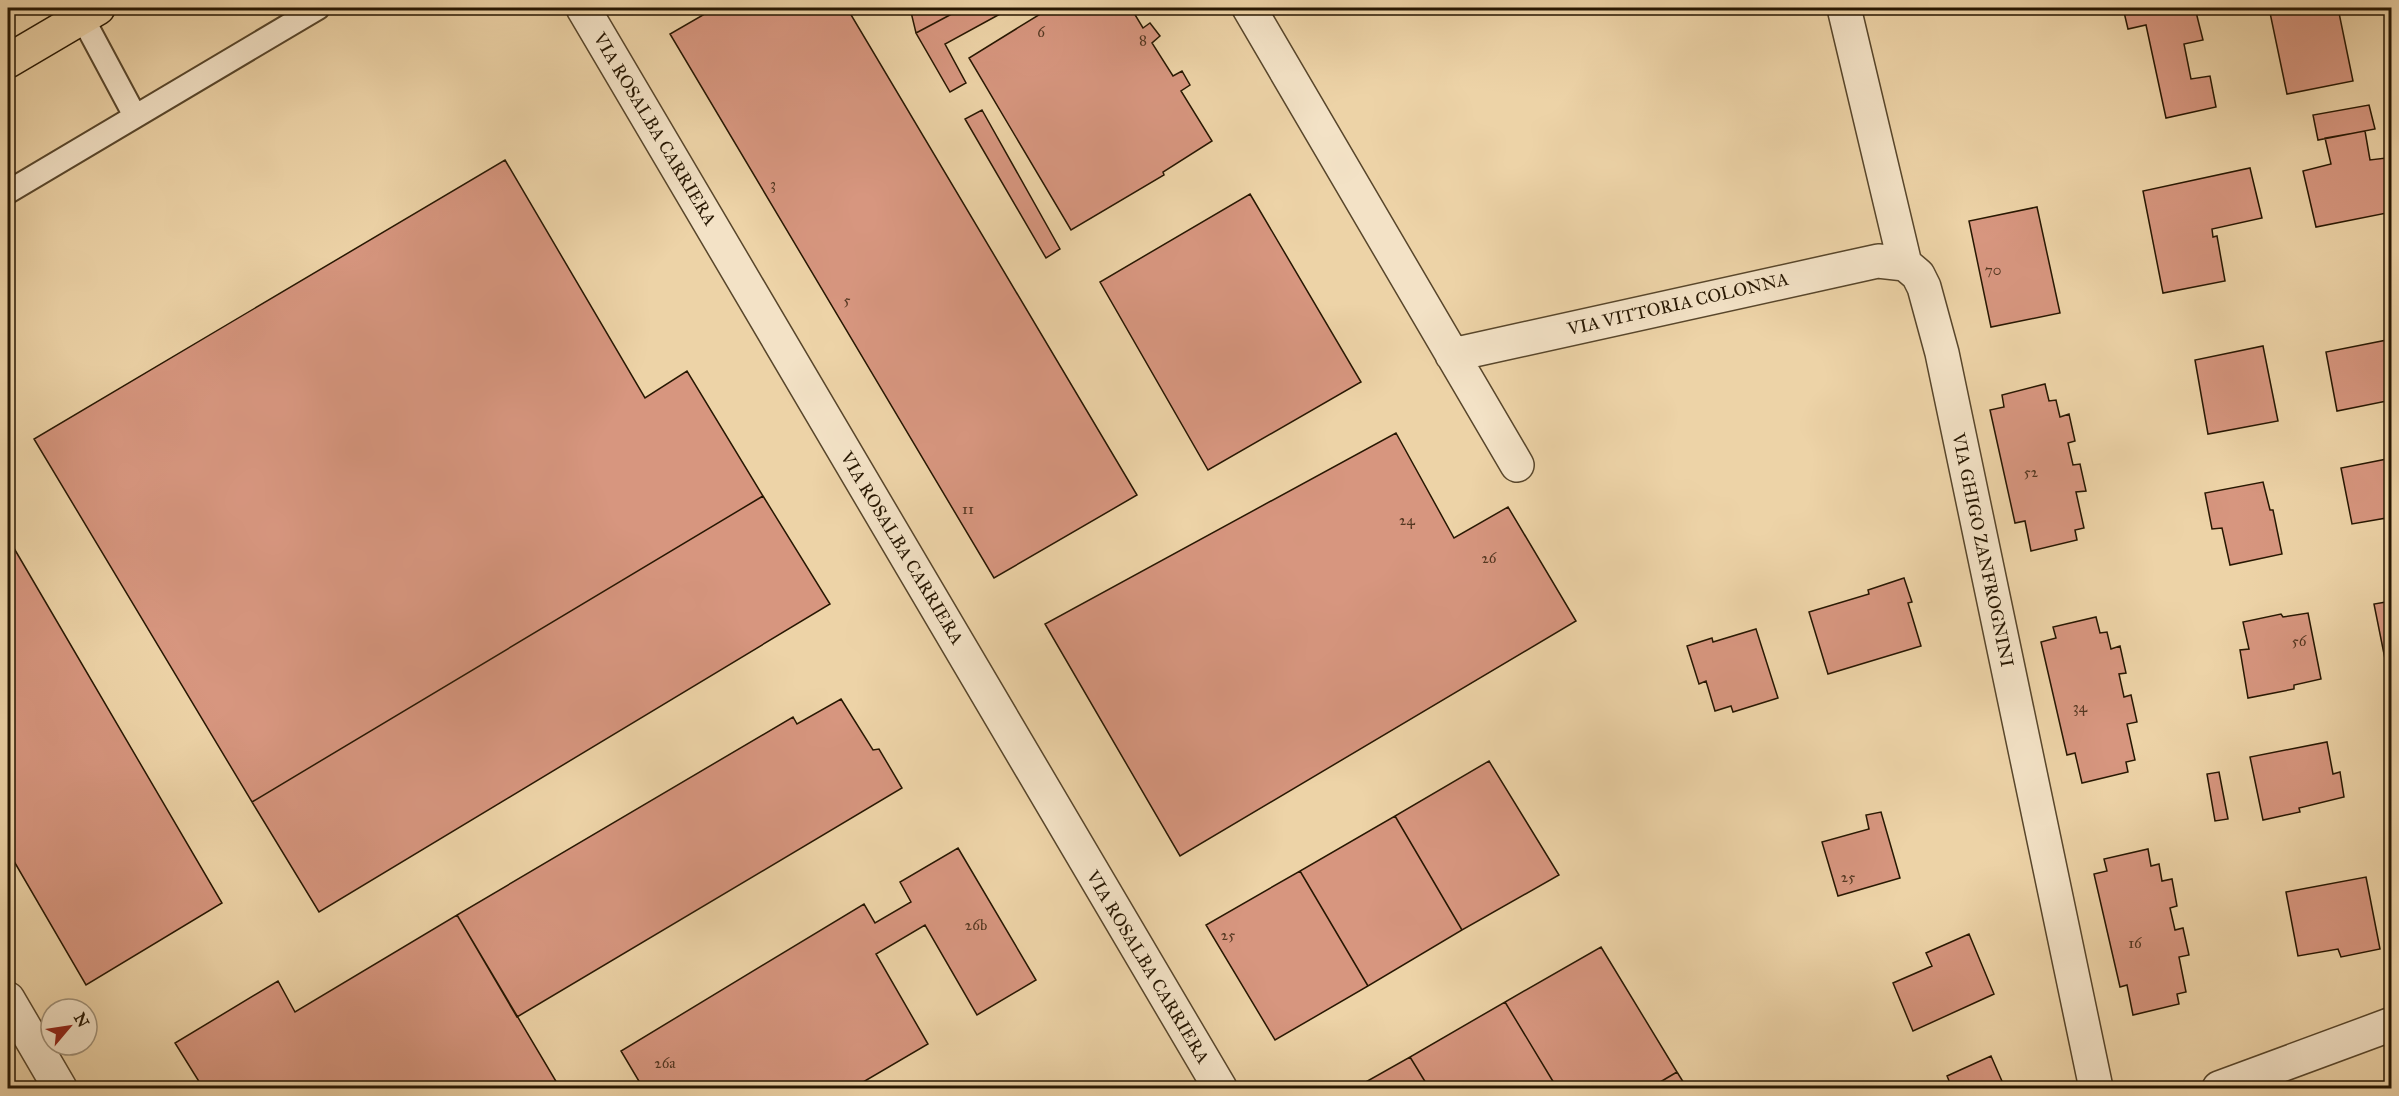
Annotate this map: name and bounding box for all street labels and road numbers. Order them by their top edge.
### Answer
street label: VIA ROSALBA CARRIERA [588,28,721,229]
street label: VIA VITTORIA COLONNA [1564,268,1791,340]
street label: VIA GHIGO ZANFROGNINI [1947,430,2019,669]
street label: VIA ROSALBA CARRIERA [835,447,968,648]
street label: VIA ROSALBA CARRIERA [1081,866,1214,1067]

